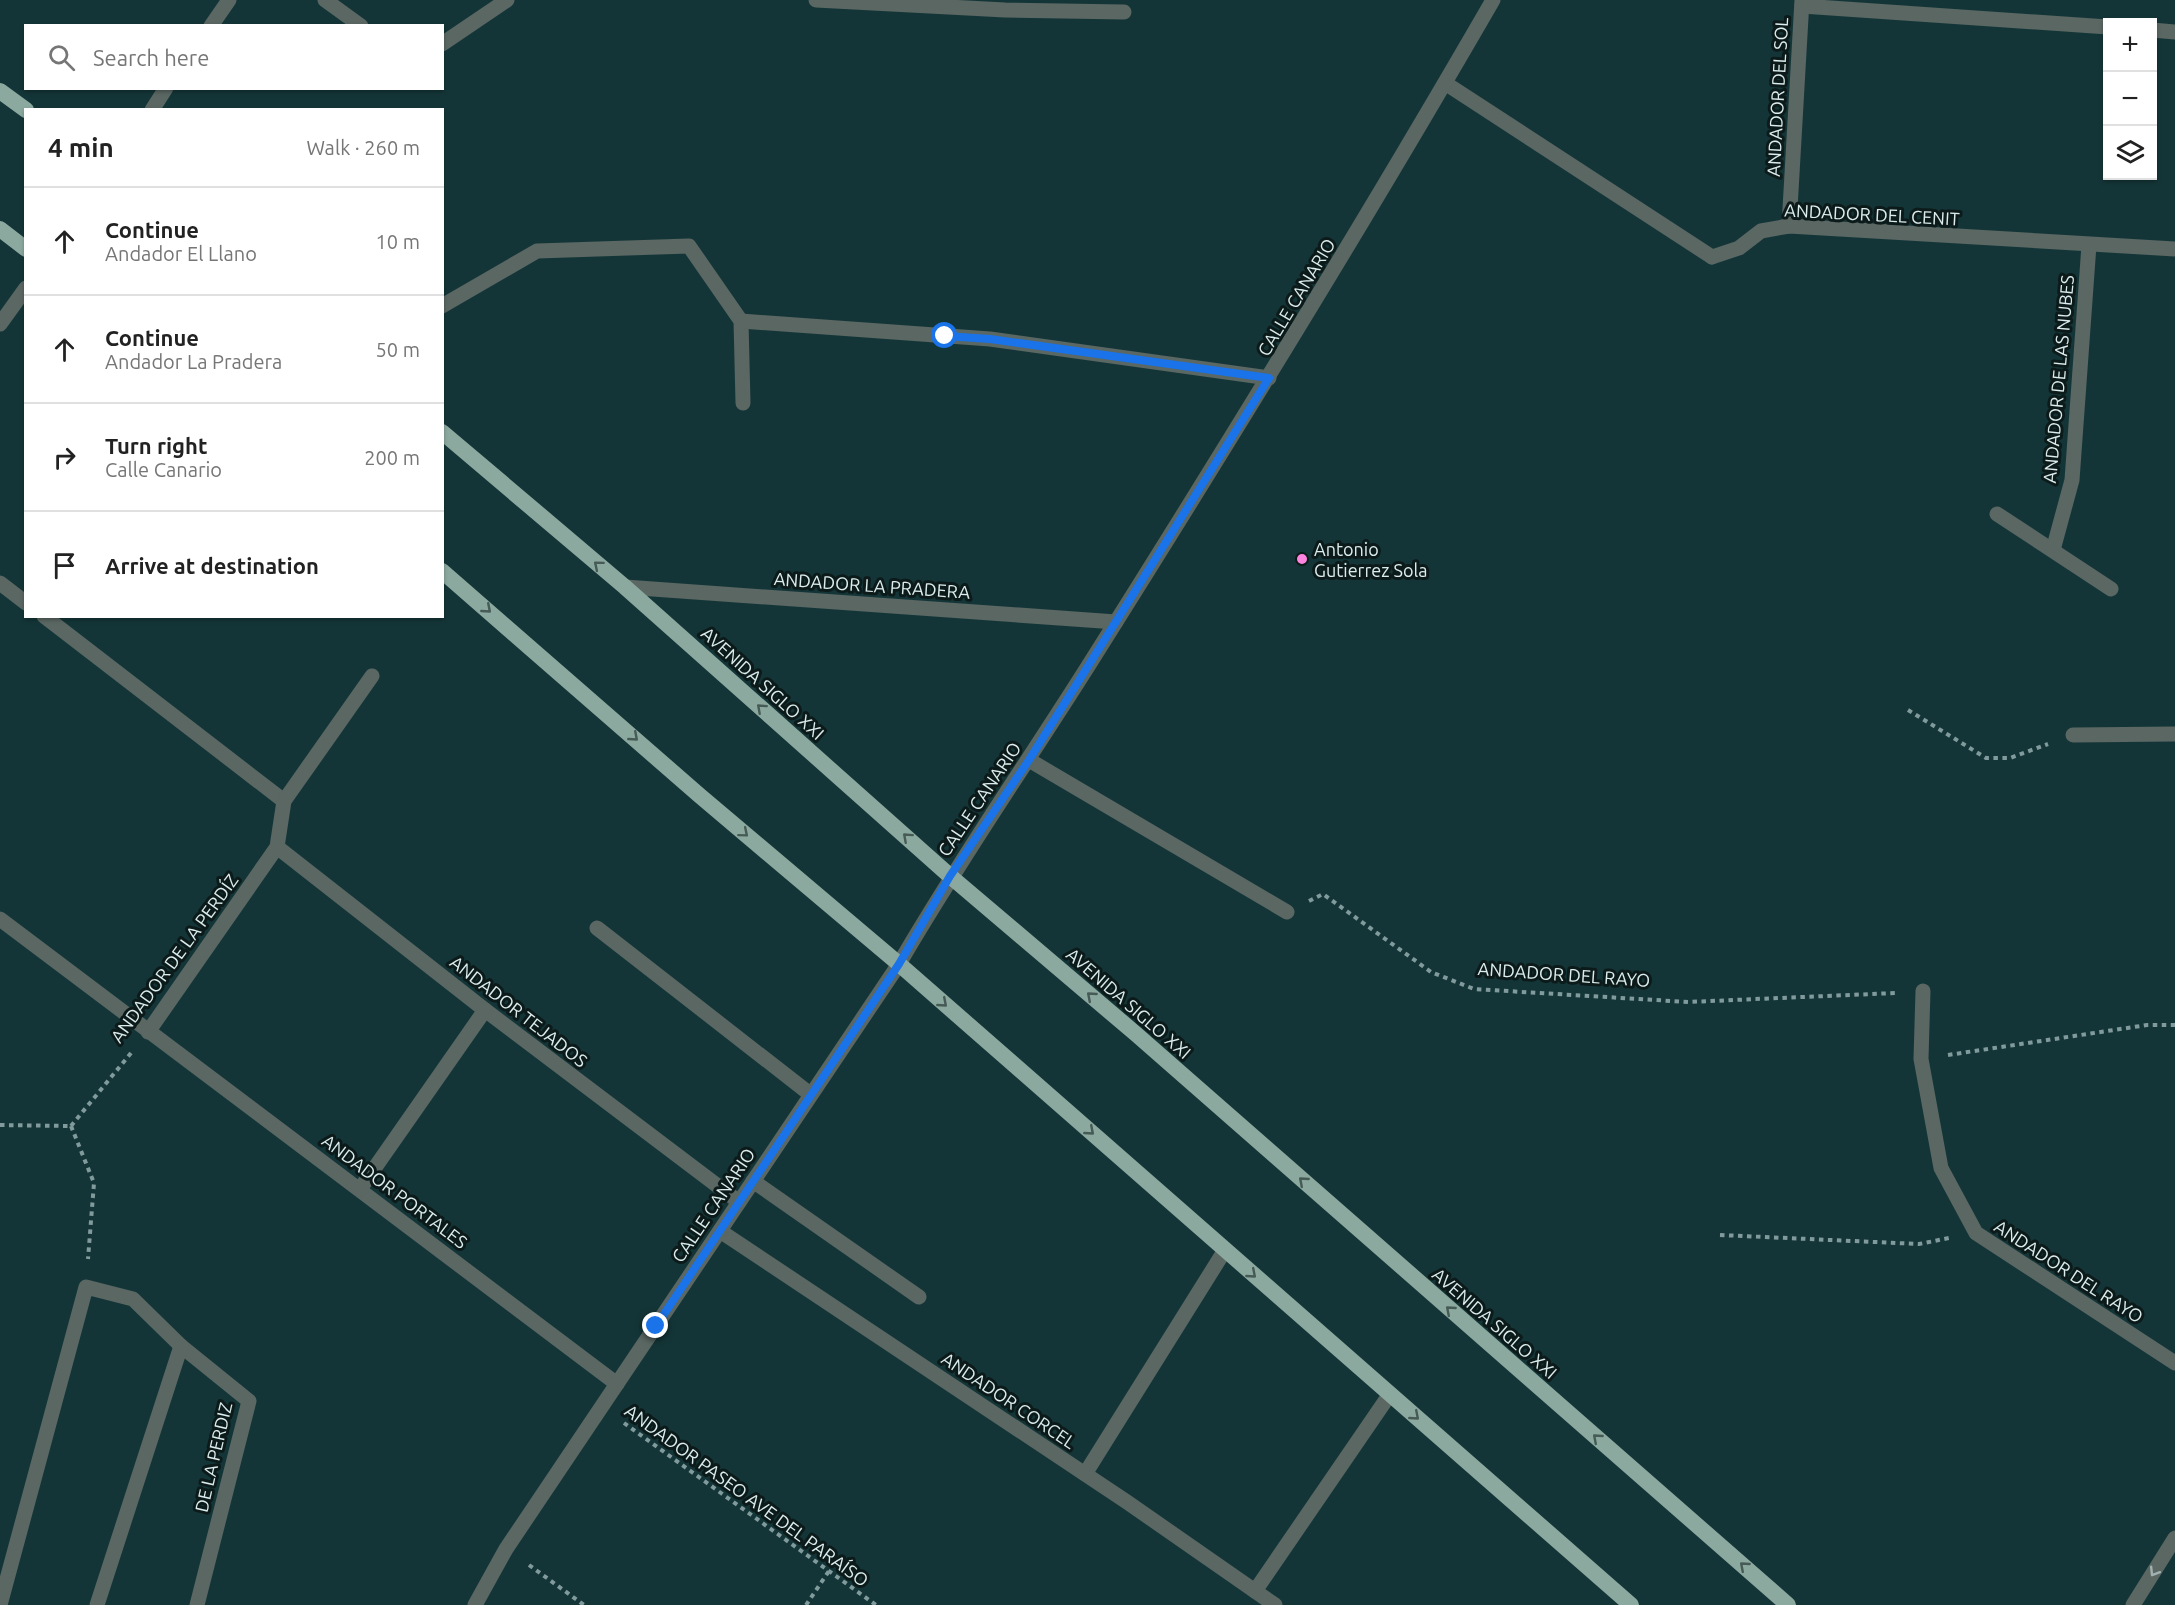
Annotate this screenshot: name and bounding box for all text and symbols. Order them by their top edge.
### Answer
street label: ANDADOR DEL SOL [1763,17,1791,177]
map controls [2103,18,2157,180]
button: + [2103,18,2157,72]
search box [24,24,444,90]
icon: search [45,41,78,74]
text: Search here [93,45,209,70]
button: − [2103,72,2157,126]
button: layers [2103,126,2157,180]
text: 4 min [48,133,114,162]
text: Walk · 260 m [307,136,420,159]
street label: ANDADOR DEL CENIT [1784,199,1960,229]
text: Continue [105,217,199,242]
icon: ahead [48,225,81,258]
text: 10 m [376,230,420,253]
street label: CALLE CANARIO [1253,235,1339,359]
text: Andador El Llano [105,242,257,265]
street label: ANDADOR DE LAS NUBES [2039,274,2077,484]
route start [931,322,957,348]
text: Continue [105,325,199,350]
icon: ahead [48,333,81,366]
text: 50 m [376,338,420,361]
text: Andador La Pradera [105,350,282,373]
text: Turn right [105,433,207,458]
icon: right [48,441,81,474]
text: 200 m [364,446,420,469]
text: Calle Canario [105,458,222,481]
place label: Antonio Gutierrez Sola [1314,539,1428,580]
icon: arrive [48,549,81,582]
marker: Antonio Gutierrez Sola [1295,552,1309,566]
text: Arrive at destination [105,553,319,578]
one-way arrow [594,561,605,572]
street label: ANDADOR LA PRADERA [773,568,971,602]
one-way arrow [480,602,491,613]
street label: AVENIDA SIGLO XXI [698,623,828,743]
one-way arrow [757,704,768,715]
one-way arrow [627,730,638,741]
street label: CALLE CANARIO [933,738,1025,860]
one-way arrow [737,825,748,836]
one-way arrow [903,833,914,844]
street label: ANDADOR DE LA PERDÍZ [105,869,242,1046]
street label: AVENIDA SIGLO XXI [1063,944,1195,1062]
street label: ANDADOR TEJADOS [447,951,591,1071]
street label: ANDADOR DEL RAYO [1477,958,1651,990]
one-way arrow [1087,992,1098,1003]
one-way arrow [936,995,947,1006]
one-way arrow [1083,1124,1094,1135]
street label: ANDADOR PORTALES [319,1130,471,1252]
street label: CALLE CANARIO [667,1144,759,1266]
one-way arrow [1300,1177,1310,1188]
street label: ANDADOR DEL RAYO [1991,1216,2147,1326]
street label: AVENIDA SIGLO XXI [1429,1264,1561,1382]
one-way arrow [1245,1267,1256,1278]
one-way arrow [1446,1306,1457,1317]
route end [642,1312,668,1338]
street label: ANDADOR CORCEL [938,1348,1080,1452]
street label: ANDADOR PASEO AVE DEL PARAÍSO [621,1399,873,1590]
street label: DE LA PERDIZ [191,1400,235,1514]
one-way arrow [1408,1409,1419,1420]
one-way arrow [1593,1434,1604,1445]
one-way arrow [1739,1563,1750,1574]
one-way arrow [2150,1565,2161,1576]

